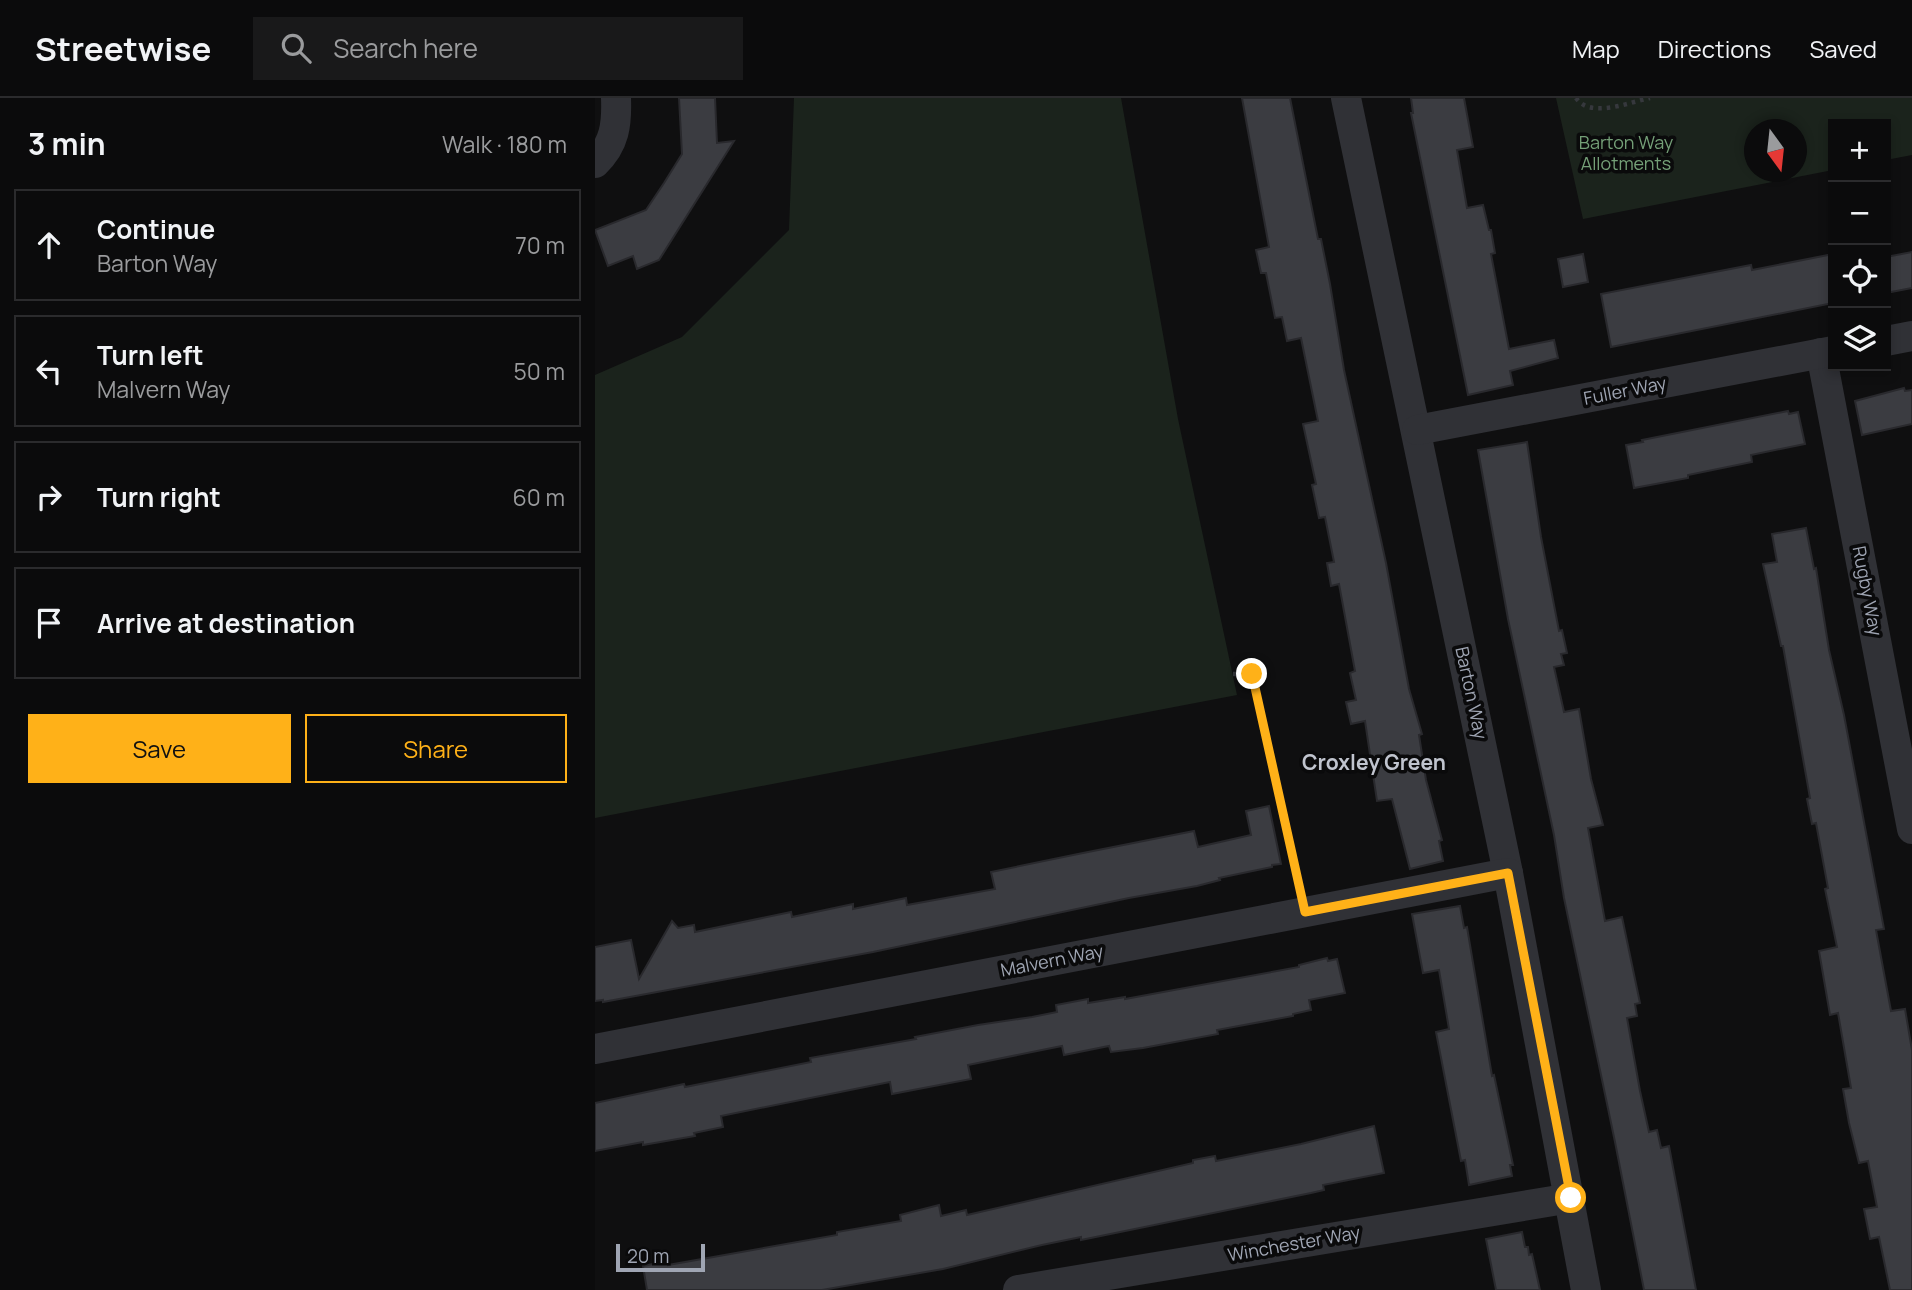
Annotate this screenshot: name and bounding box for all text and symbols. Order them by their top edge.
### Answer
search box [253,17,743,80]
text: Streetwise [35,26,211,71]
icon: search [277,29,315,67]
text: Search here [333,30,478,66]
text: Map [1572,32,1620,65]
text: Directions [1658,32,1771,65]
text: Saved [1809,32,1877,65]
north arrow [1744,119,1807,182]
map controls [1828,119,1891,371]
button: + [1828,119,1891,182]
text: 3 min [28,123,106,164]
text: Walk · 180 m [442,128,567,160]
park label: Barton Way Allotments [1579,130,1674,175]
button: − [1828,182,1891,245]
text: Continue [97,211,215,247]
icon: ahead [30,226,68,264]
text: 70 m [515,229,565,261]
button: locate [1828,245,1891,308]
text: Barton Way [97,247,217,279]
button: layers [1828,308,1891,371]
text: Turn left [97,337,204,373]
icon: left [30,352,68,390]
text: 50 m [514,355,565,387]
street label: Fuller Way [1581,370,1669,410]
text: Malvern Way [97,373,230,405]
icon: right [30,478,68,516]
text: Turn right [97,479,221,515]
text: 60 m [513,481,565,513]
street label: Rugby Way [1848,544,1889,638]
icon: arrive [30,604,68,642]
text: Arrive at destination [97,605,355,641]
street label: Barton Way [1450,644,1494,742]
route end [1236,658,1267,689]
button: Save [28,714,291,783]
button: Share [305,714,567,783]
district label: Croxley Green [1302,748,1446,776]
street label: Malvern Way [998,938,1106,982]
route start [1555,1182,1586,1213]
street label: Winchester Way [1226,1219,1363,1267]
scale bar [616,1241,705,1273]
text: 20 m [627,1243,669,1269]

